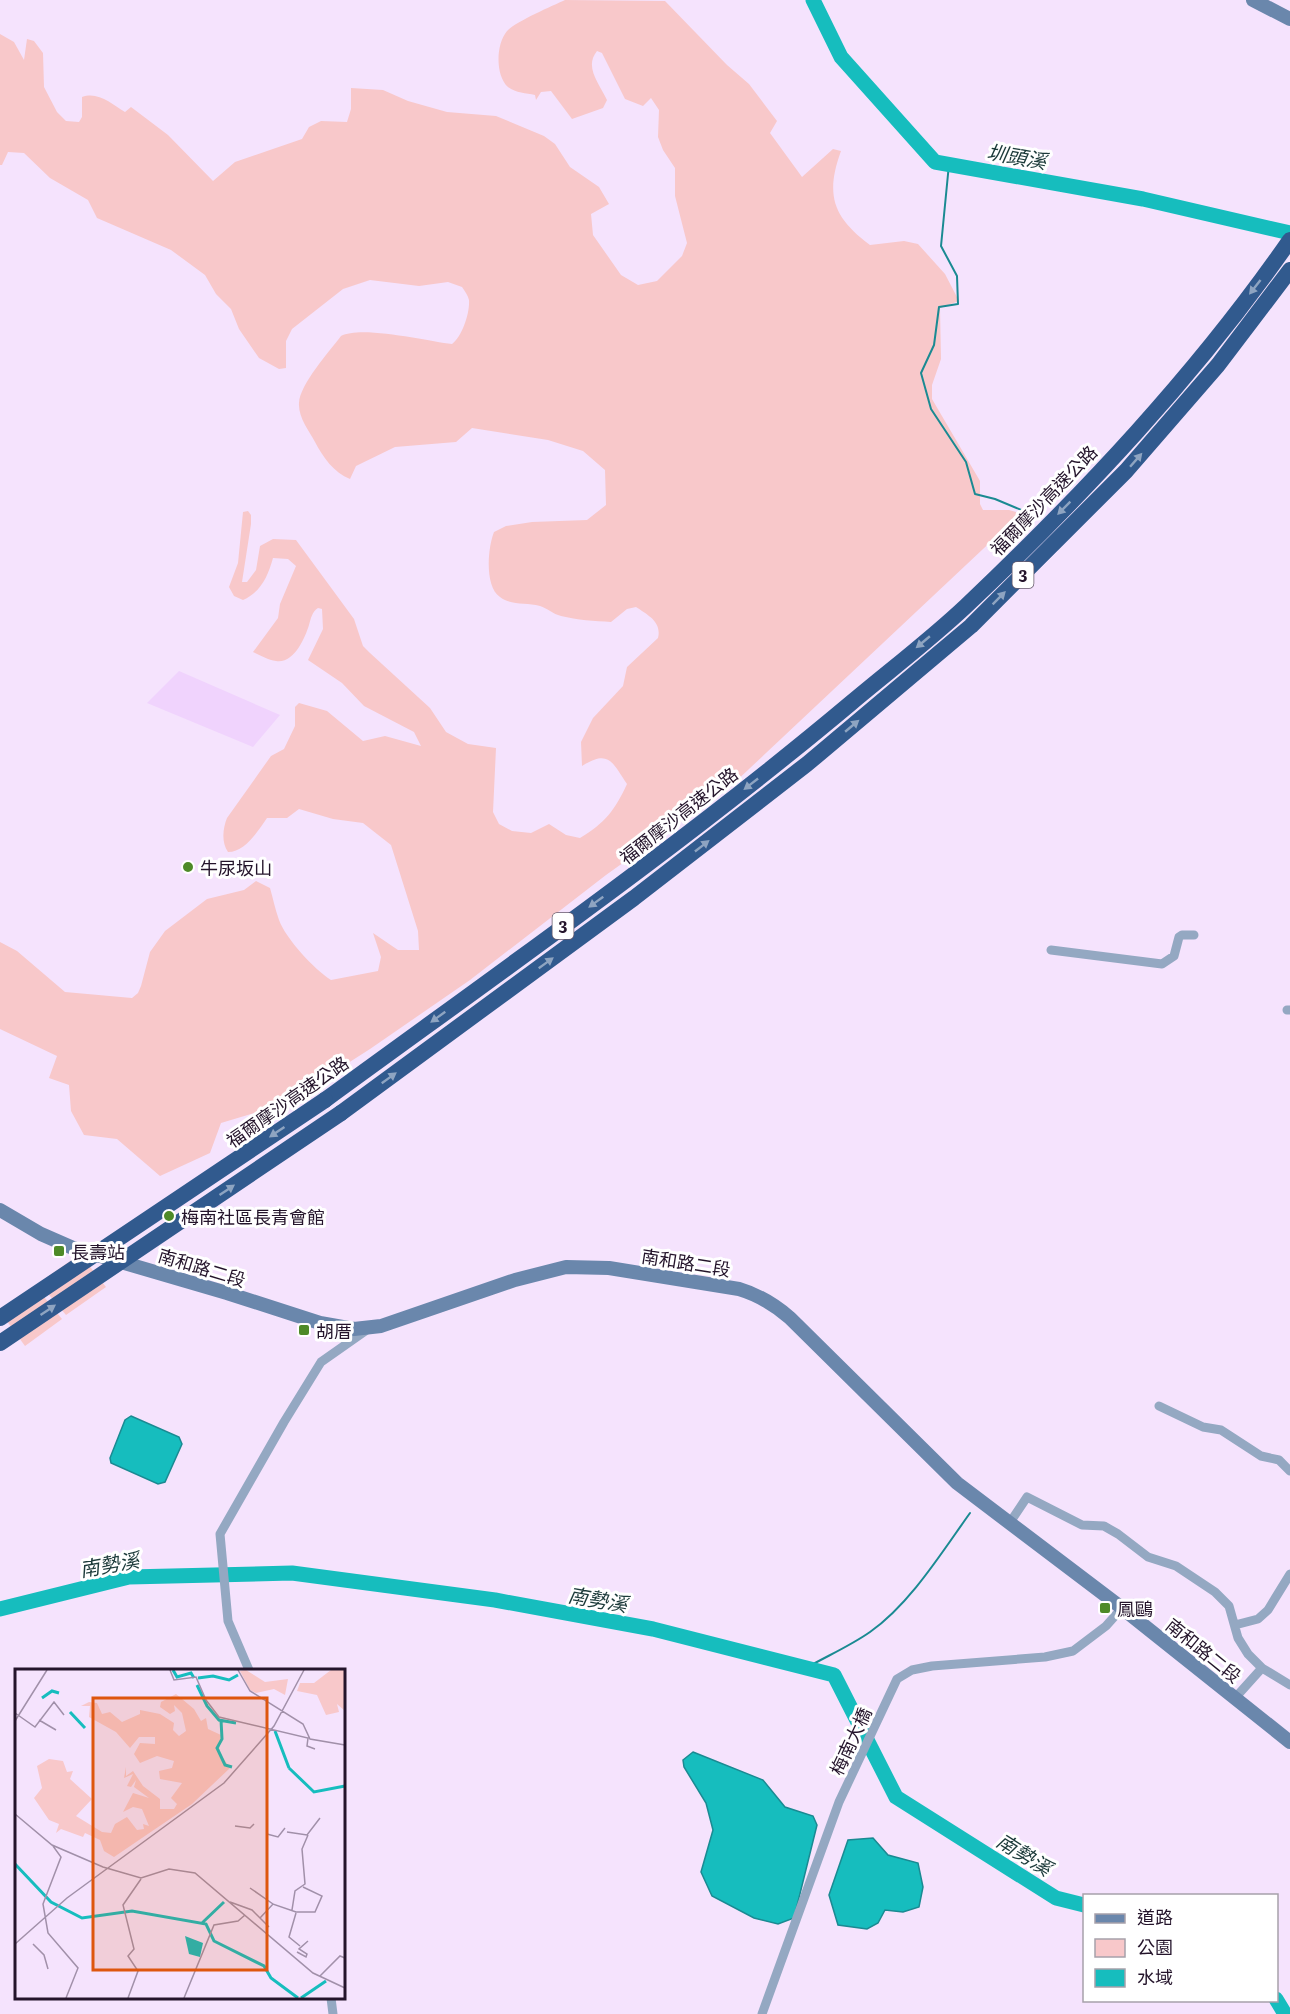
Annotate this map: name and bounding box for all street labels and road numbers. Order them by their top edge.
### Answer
street label: 福爾摩沙高速公路 [983,439,1103,561]
road number: 3 [1012,562,1034,588]
street label: 福爾摩沙高速公路 [613,760,743,870]
road number: 3 [552,913,574,939]
street label: 福爾摩沙高速公路 [220,1049,354,1153]
street label: 南和路二段 [155,1241,249,1293]
street label: 南和路二段 [639,1242,733,1282]
street label: 南和路二段 [1161,1611,1247,1689]
street label: 梅南大橋 [823,1703,877,1779]

